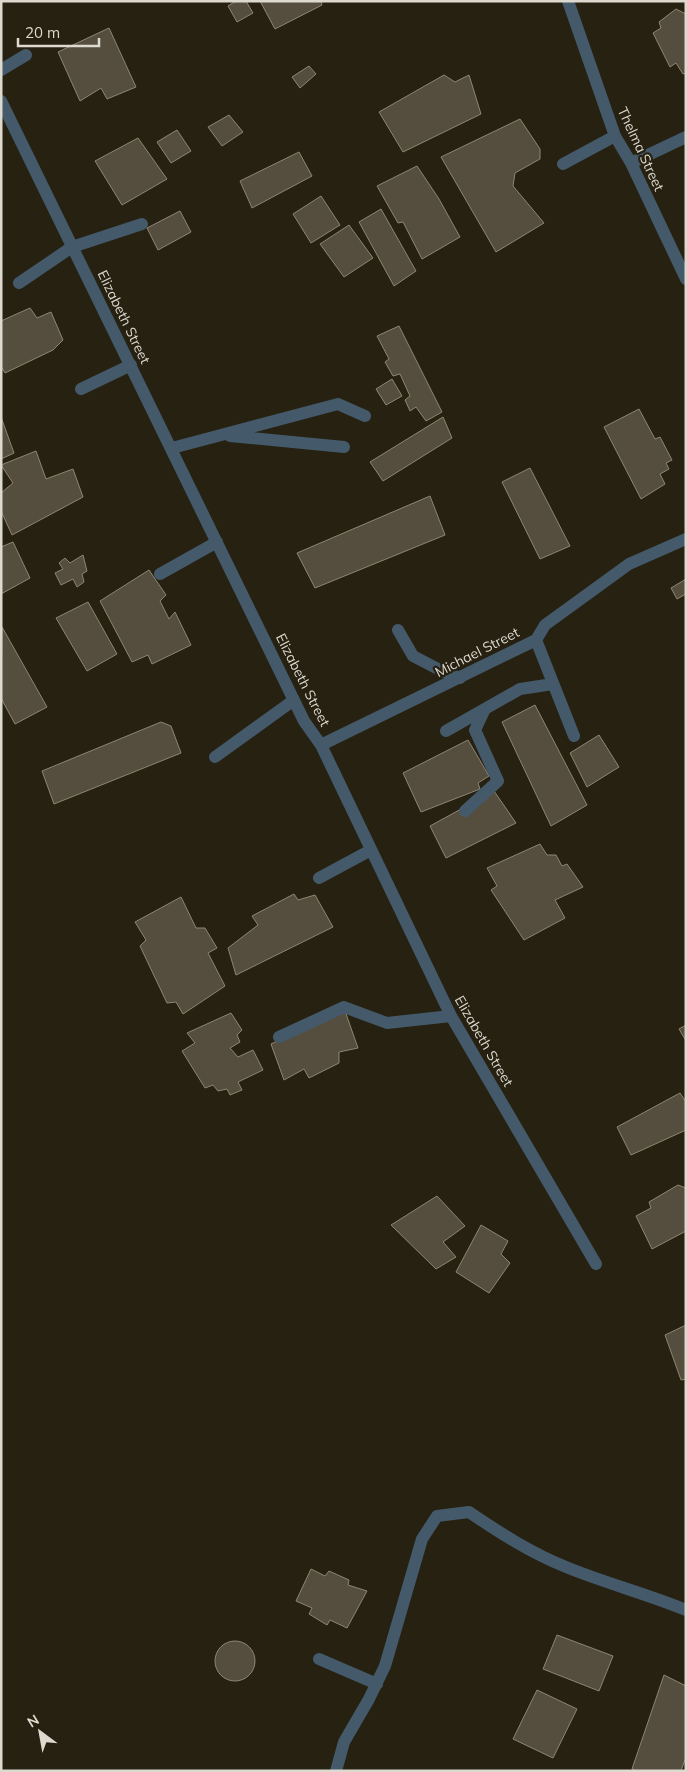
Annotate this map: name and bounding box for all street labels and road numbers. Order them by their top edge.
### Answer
street label: Thelma Street [614,104,668,194]
street label: Elizabeth Street [94,267,154,367]
street label: Michael Street [432,623,522,681]
street label: Elizabeth Street [272,630,334,730]
street label: Elizabeth Street [451,992,517,1090]

